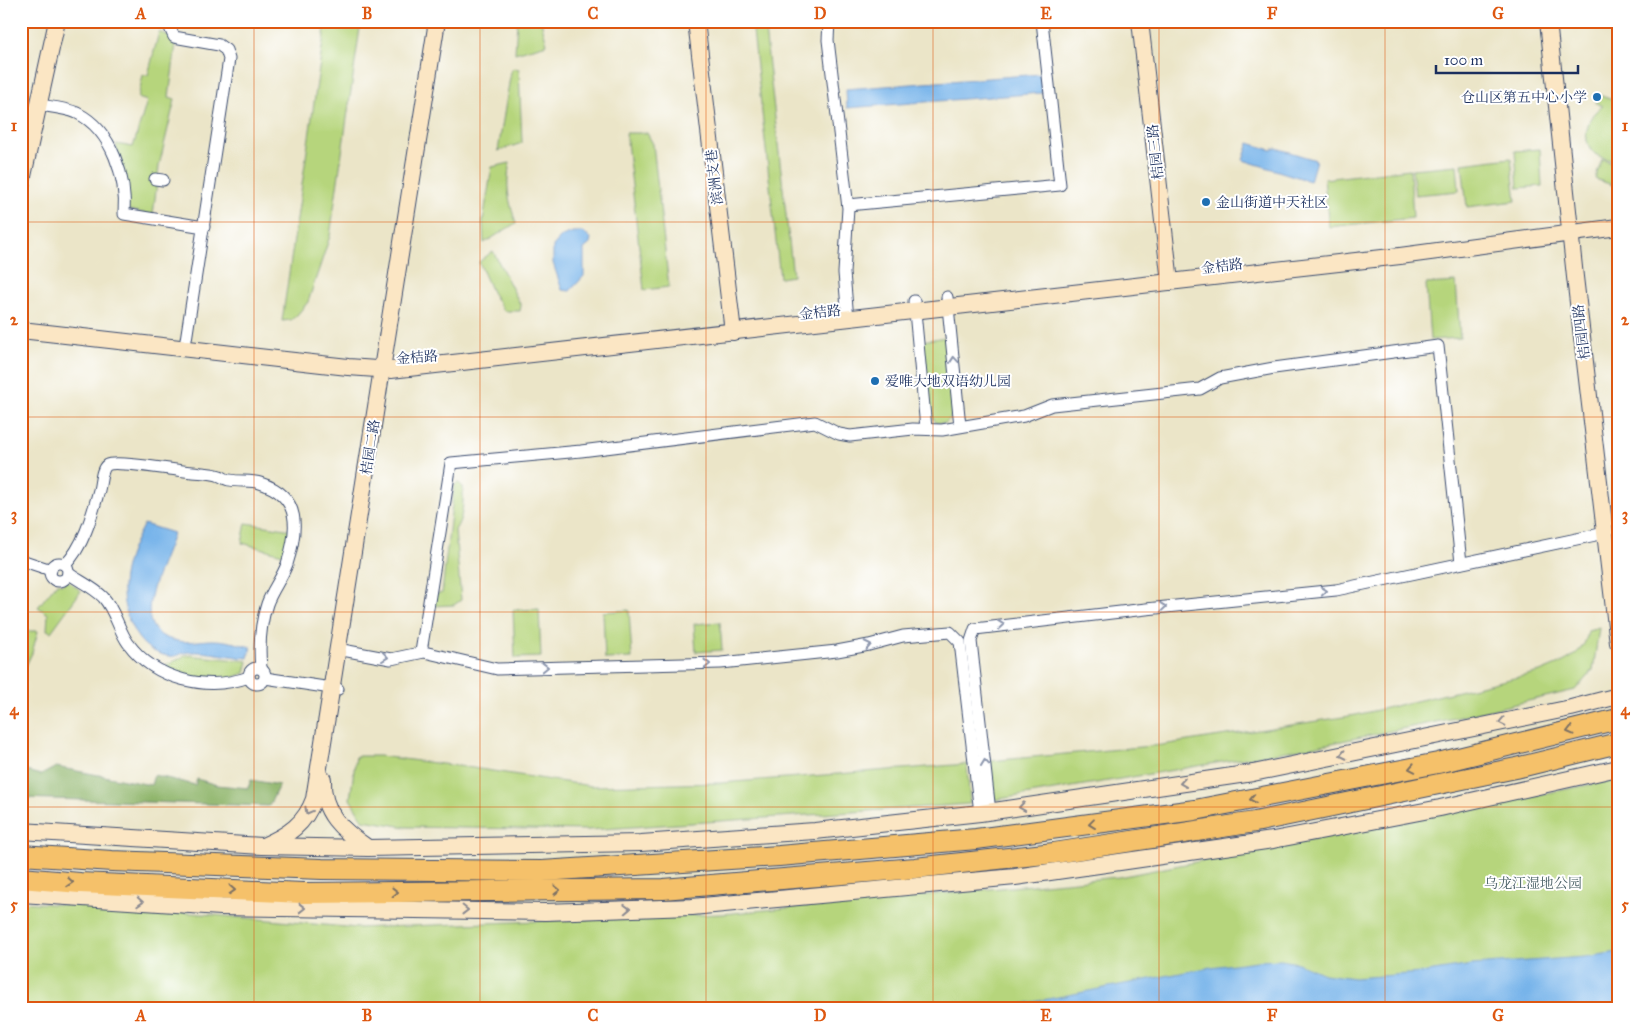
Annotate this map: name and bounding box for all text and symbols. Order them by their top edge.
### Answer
text: A [135,4,147,23]
text: B [362,4,372,23]
text: C [588,4,599,23]
text: D [814,4,827,23]
text: E [1040,4,1052,23]
text: F [1267,4,1278,23]
text: G [1492,4,1504,23]
scale bar [1436,42,1579,74]
text: 100 m [1444,51,1484,69]
place label: 仓山区第五中心小学 [1461,89,1587,106]
marker: 仓山区第五中心小学 [1591,91,1603,103]
text: 1 [11,116,18,135]
text: 1 [1622,116,1629,135]
street label: 桔园三路 [1144,123,1167,181]
street label: 滨洲支巷 [703,148,726,206]
place label: 金山街道中天社区 [1216,194,1328,211]
marker: 金山街道中天社区 [1200,196,1212,208]
street label: 金桔路 [1200,256,1244,277]
street label: 金桔路 [798,302,842,323]
street label: 桔园四路 [1570,303,1593,361]
text: 2 [10,310,19,329]
text: 2 [1621,310,1630,329]
street label: 金桔路 [395,348,439,367]
one-way arrow [948,355,959,363]
place label: 爱唯大地双语幼儿园 [885,373,1011,390]
marker: 爱唯大地双语幼儿园 [869,375,881,387]
street label: 桔园二路 [358,418,383,476]
text: 3 [11,505,17,525]
text: 3 [1622,505,1628,525]
one-way arrow [1321,586,1329,597]
one-way arrow [1159,602,1167,613]
one-way arrow [997,620,1005,631]
one-way arrow [864,640,873,651]
one-way arrow [382,651,390,662]
one-way arrow [703,658,711,669]
one-way arrow [541,662,549,673]
text: 4 [10,700,20,720]
text: 4 [1621,700,1631,720]
one-way arrow [1497,716,1506,727]
one-way arrow [1566,725,1575,736]
one-way arrow [1338,749,1347,759]
one-way arrow [980,759,991,767]
one-way arrow [1408,762,1417,772]
one-way arrow [1178,777,1186,788]
one-way arrow [1248,793,1257,804]
one-way arrow [1018,801,1026,812]
one-way arrow [304,806,314,815]
one-way arrow [1088,818,1096,829]
park label: 乌龙江湿地公园 [1484,875,1582,892]
one-way arrow [66,876,74,887]
one-way arrow [228,884,236,895]
one-way arrow [554,885,561,895]
one-way arrow [391,887,399,897]
text: 5 [10,895,18,914]
text: 5 [1621,895,1629,914]
one-way arrow [136,897,144,908]
one-way arrow [298,903,306,913]
one-way arrow [623,904,631,915]
one-way arrow [461,905,469,915]
text: A [135,1006,147,1025]
text: B [362,1006,372,1025]
text: C [588,1006,599,1025]
text: D [814,1006,827,1025]
text: E [1040,1006,1052,1025]
text: F [1267,1006,1278,1025]
text: G [1492,1006,1504,1025]

